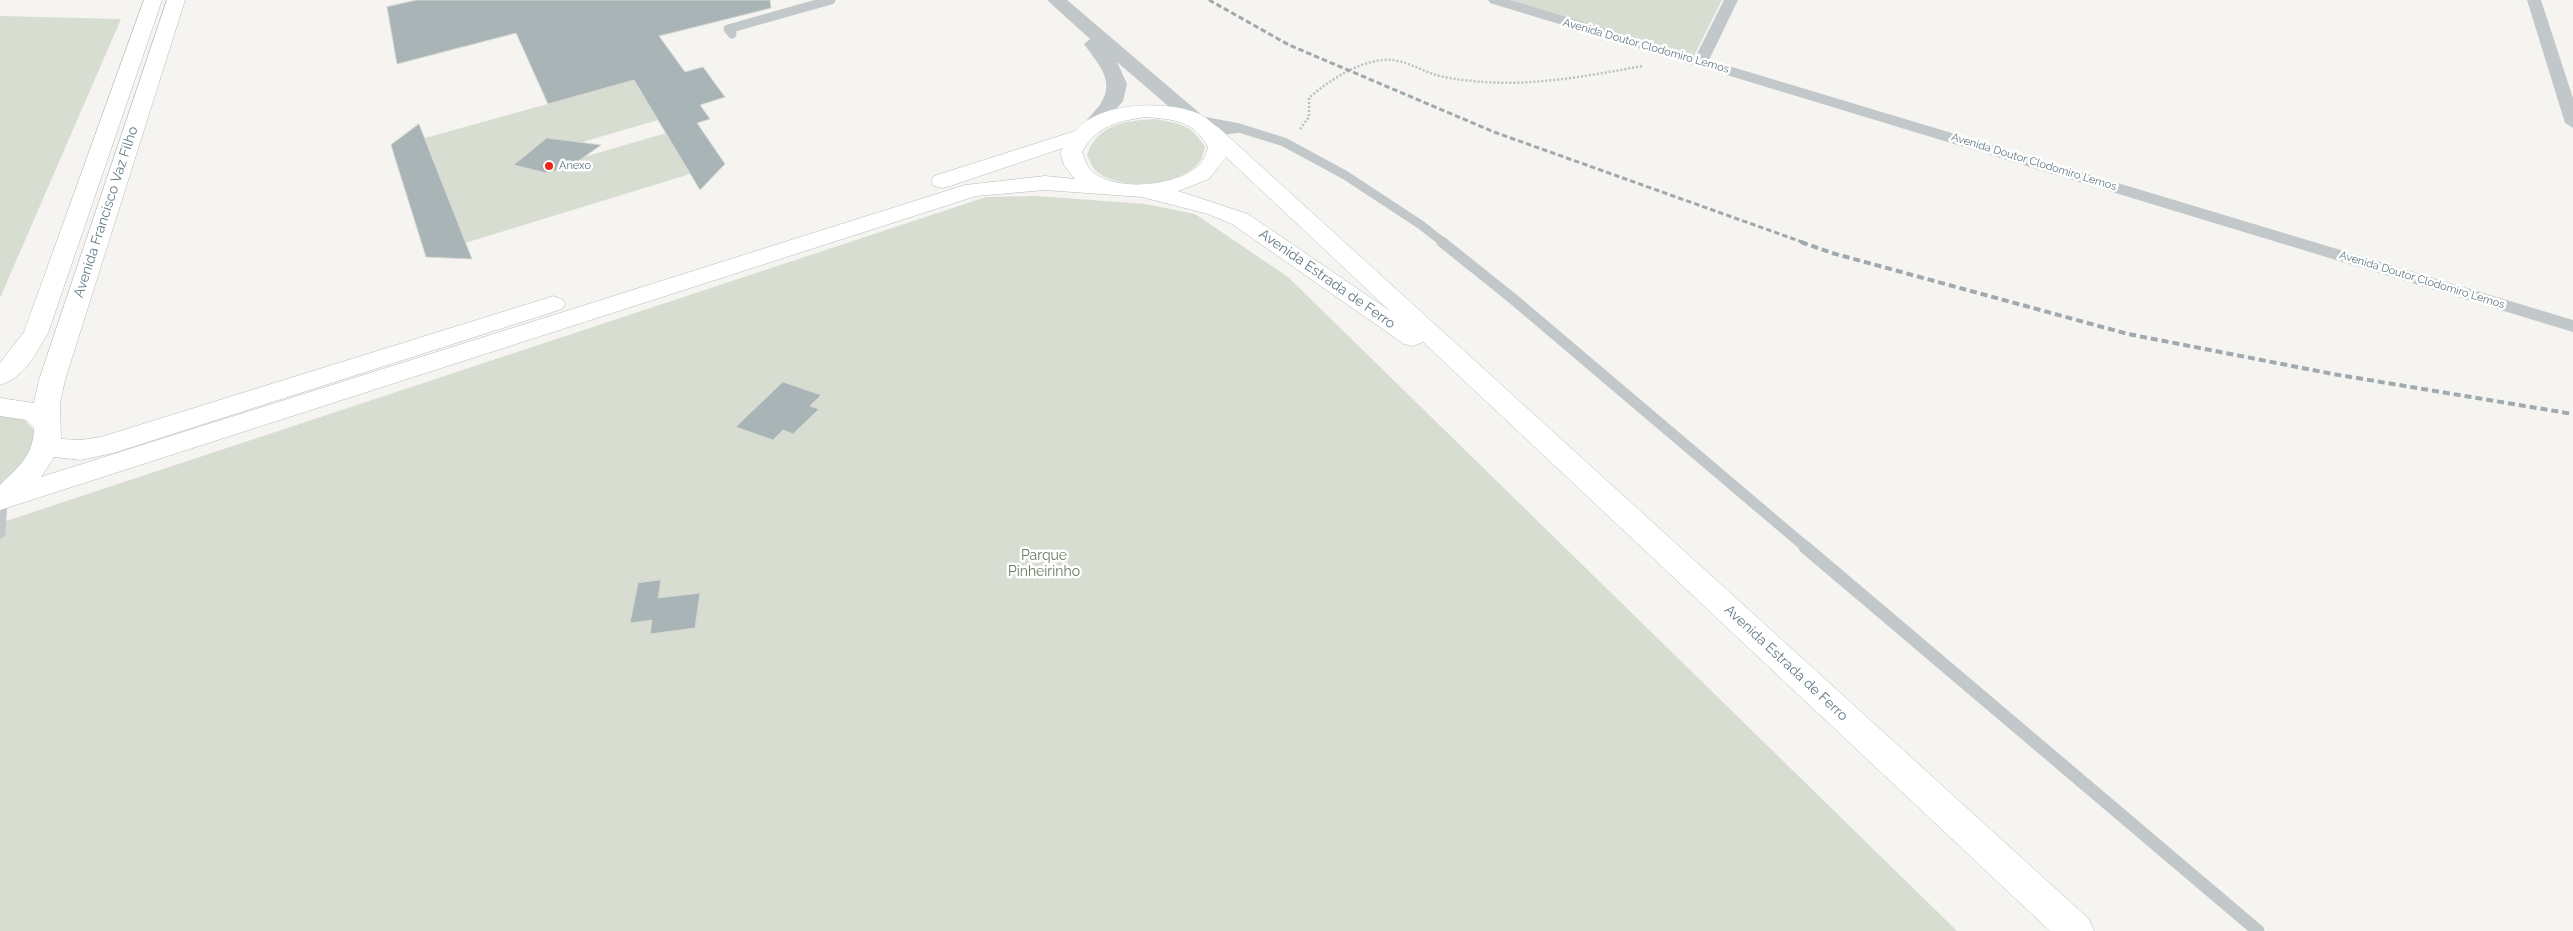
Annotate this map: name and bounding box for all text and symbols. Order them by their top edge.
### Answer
street label: Avenida Doutor Clodomiro Lemos [1561,16,1731,76]
street label: Avenida Francisco Vaz Filho [70,124,142,300]
street label: Avenida Doutor Clodomiro Lemos [1950,131,2118,193]
place label: Anexo [559,159,591,173]
marker: Anexo [543,160,555,172]
street label: Avenida Estrada de Ferro [1256,226,1398,332]
street label: Avenida Doutor Clodomiro Lemos [2338,249,2506,311]
park label: Parque Pinheirinho [1008,548,1080,580]
street label: Avenida Estrada de Ferro [1721,601,1851,725]

